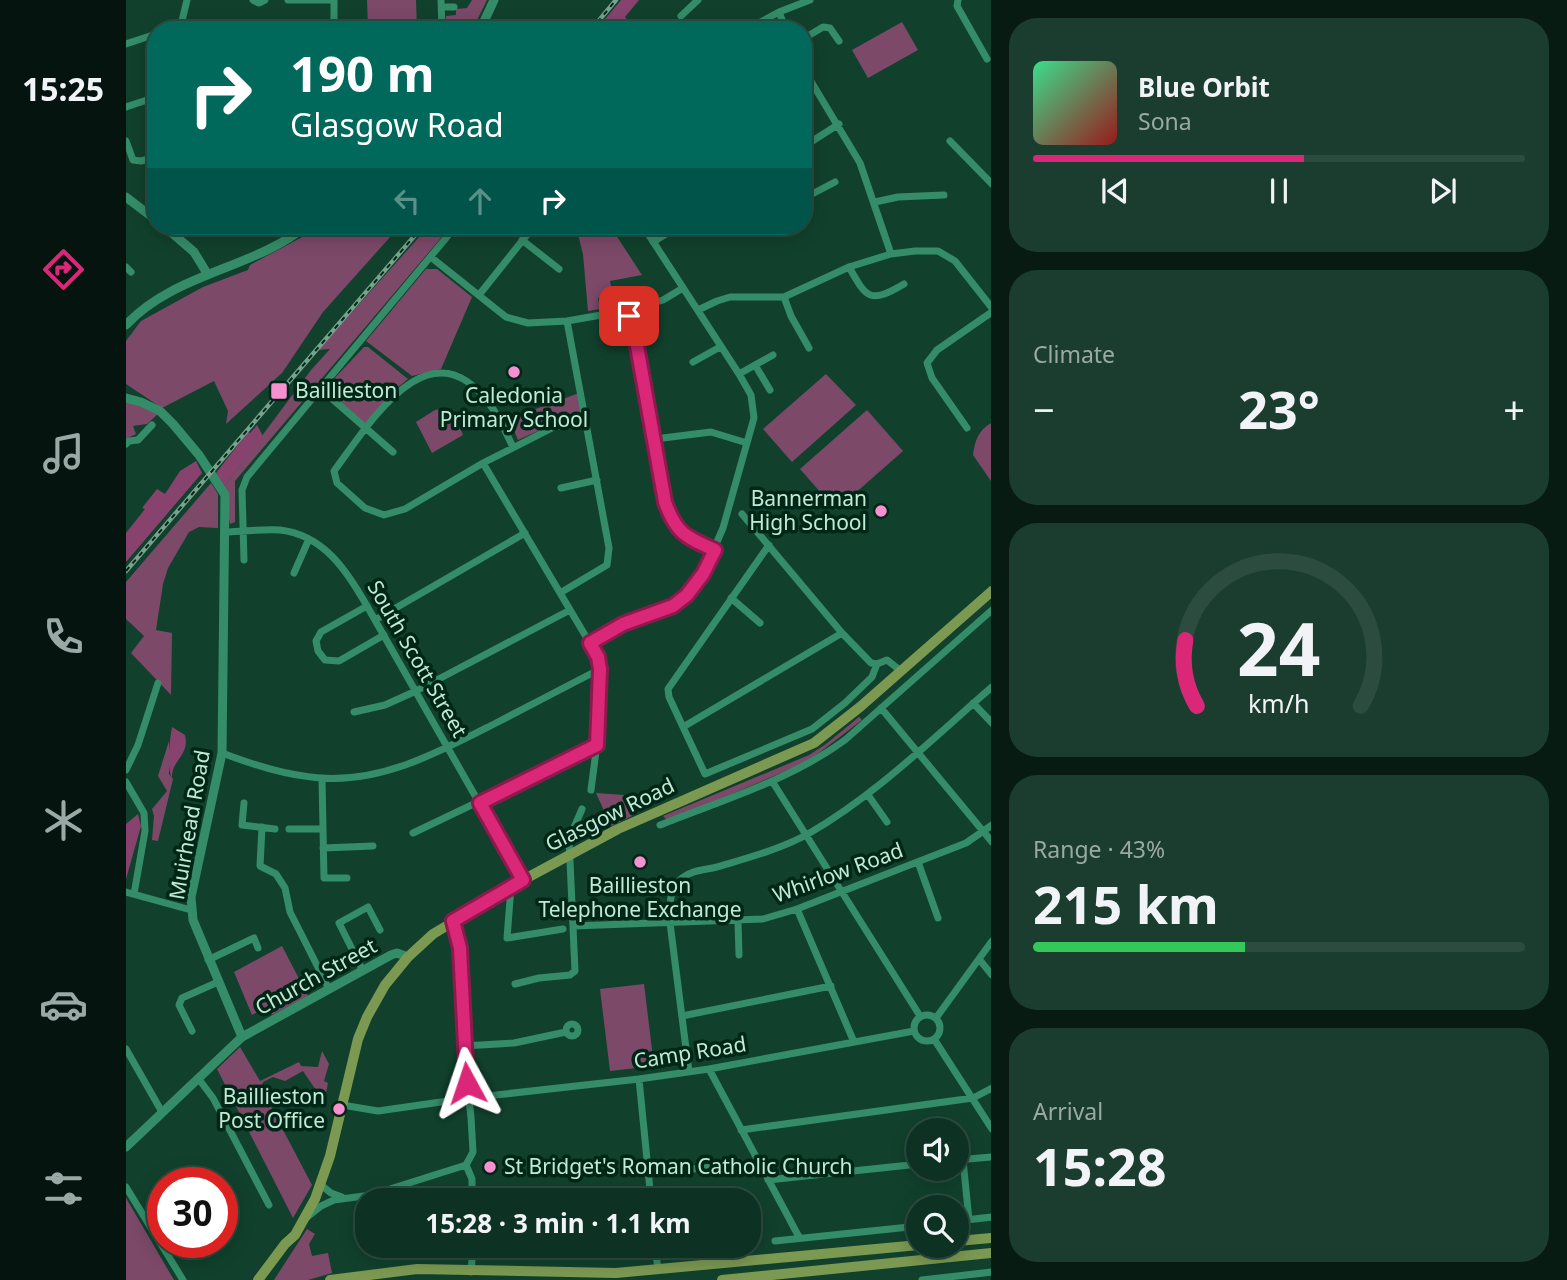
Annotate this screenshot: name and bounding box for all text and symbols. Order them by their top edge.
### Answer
text: 190 m [290,40,435,106]
icon: right [175,49,266,140]
text: 15:25 [22,67,104,110]
text: Blue Orbit [1138,69,1270,105]
text: Glasgow Road [290,103,504,146]
text: Sona [1138,105,1192,137]
icon: previous [1096,172,1134,210]
icon: pause [1260,172,1298,210]
icon: next [1424,172,1462,210]
icon: left [388,182,426,220]
icon: ahead [461,182,499,220]
icon: right [534,182,572,220]
icon: directions [39,245,88,294]
pin [599,286,659,346]
icon: arrive [610,297,648,335]
text: Climate [1033,338,1115,370]
marker: Caledonia Primary School [506,364,522,380]
text: 23° [1238,373,1320,444]
place label: Baillieston [295,376,397,404]
marker: Baillieston [269,381,289,401]
place label: Caledonia Primary School [440,381,588,433]
text: − [1033,383,1055,435]
text: + [1503,383,1525,435]
icon: music [39,429,88,478]
place label: Bannerman High School [749,484,867,536]
marker: Bannerman High School [873,503,889,519]
street label: South Scott Street [362,575,474,742]
text: 24 [1237,598,1321,697]
icon: phone [39,612,88,661]
text: km/h [1248,686,1310,720]
street label: Muirhead Road [162,748,216,902]
street label: Glasgow Road [540,771,679,857]
icon: climate [39,796,88,845]
text: Range · 43% [1033,833,1165,865]
street label: Whirlow Road [769,836,907,909]
marker: Baillieston Telephone Exchange [632,854,648,870]
text: 215 km [1033,868,1219,939]
place label: Baillieston Telephone Exchange [538,871,742,923]
street label: Church Street [250,931,382,1021]
icon: car [39,980,88,1029]
street label: Camp Road [632,1029,748,1075]
position arrow [430,1046,504,1120]
place label: Baillieston Post Office [218,1082,325,1134]
text: Arrival [1033,1095,1103,1127]
marker: Baillieston Post Office [331,1101,347,1117]
map controls [906,1118,969,1258]
button: sound [906,1118,969,1181]
text: 15:28 [1033,1130,1167,1201]
place label: St Bridget's Roman Catholic Church [504,1152,852,1180]
marker: St Bridget's Roman Catholic Church [482,1159,498,1175]
icon: filters [39,1164,88,1213]
speed limit sign: 30 [147,1167,238,1258]
button: search [906,1195,969,1258]
text: 15:28 · 3 min · 1.1 km [425,1205,691,1241]

